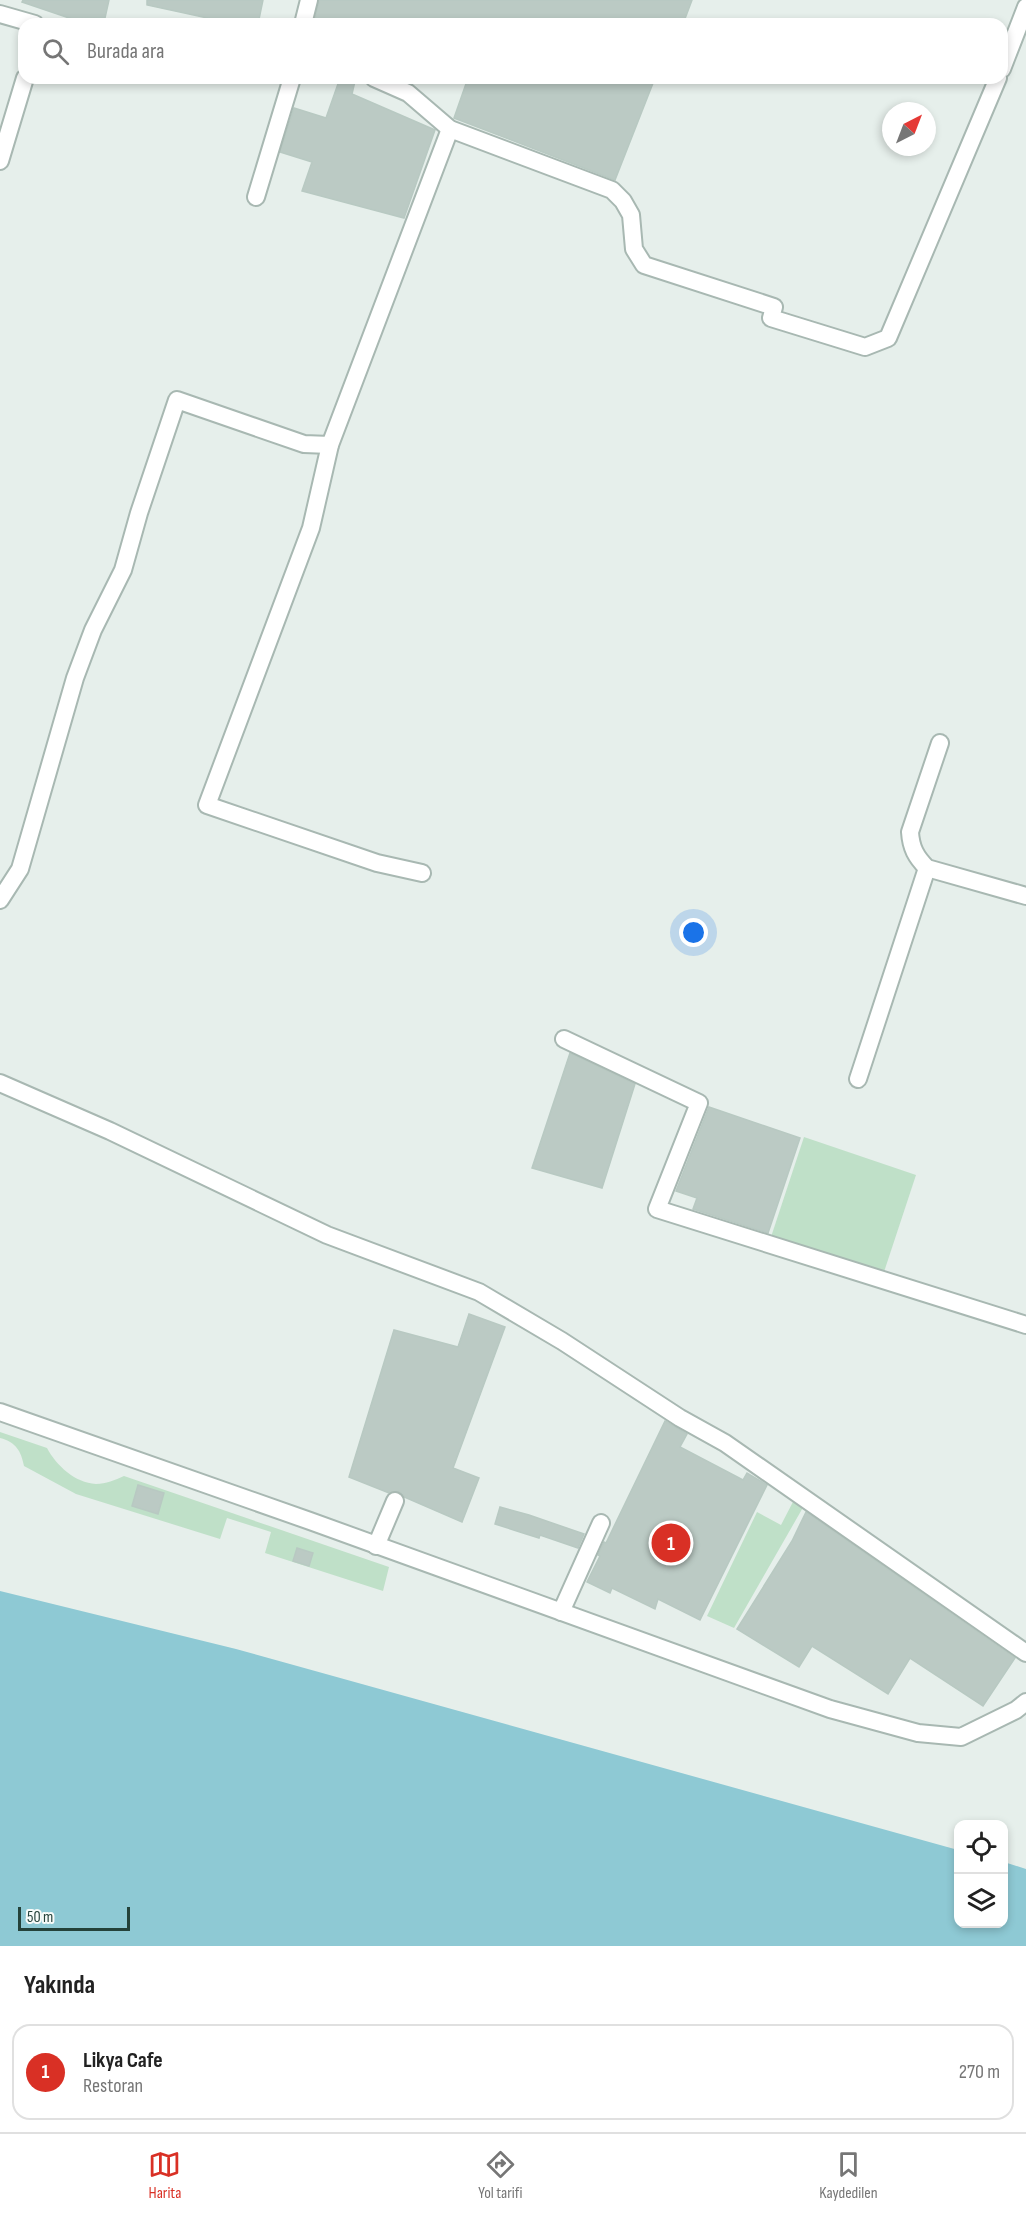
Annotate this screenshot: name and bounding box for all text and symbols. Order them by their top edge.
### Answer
search box [18,18,1008,84]
icon: search [39,35,72,68]
text: Burada ara [87,38,164,65]
north arrow [882,102,936,156]
your location [679,918,708,947]
pin: 1 [652,1520,690,1566]
map controls [954,1820,1008,1928]
button: locate [954,1820,1008,1874]
button: layers [954,1874,1008,1928]
scale bar [18,1904,130,1932]
text: 50 m [27,1908,53,1927]
text: Yakında [24,1970,95,2001]
text: Likya Cafe [83,2047,163,2074]
text: 1 [42,2060,49,2084]
text: 270 m [959,2060,1000,2084]
text: Restoran [83,2074,143,2098]
tab: Harita [148,2148,181,2203]
tab: Yol tarifi [478,2148,522,2203]
tab: Kaydedilen [819,2148,878,2203]

